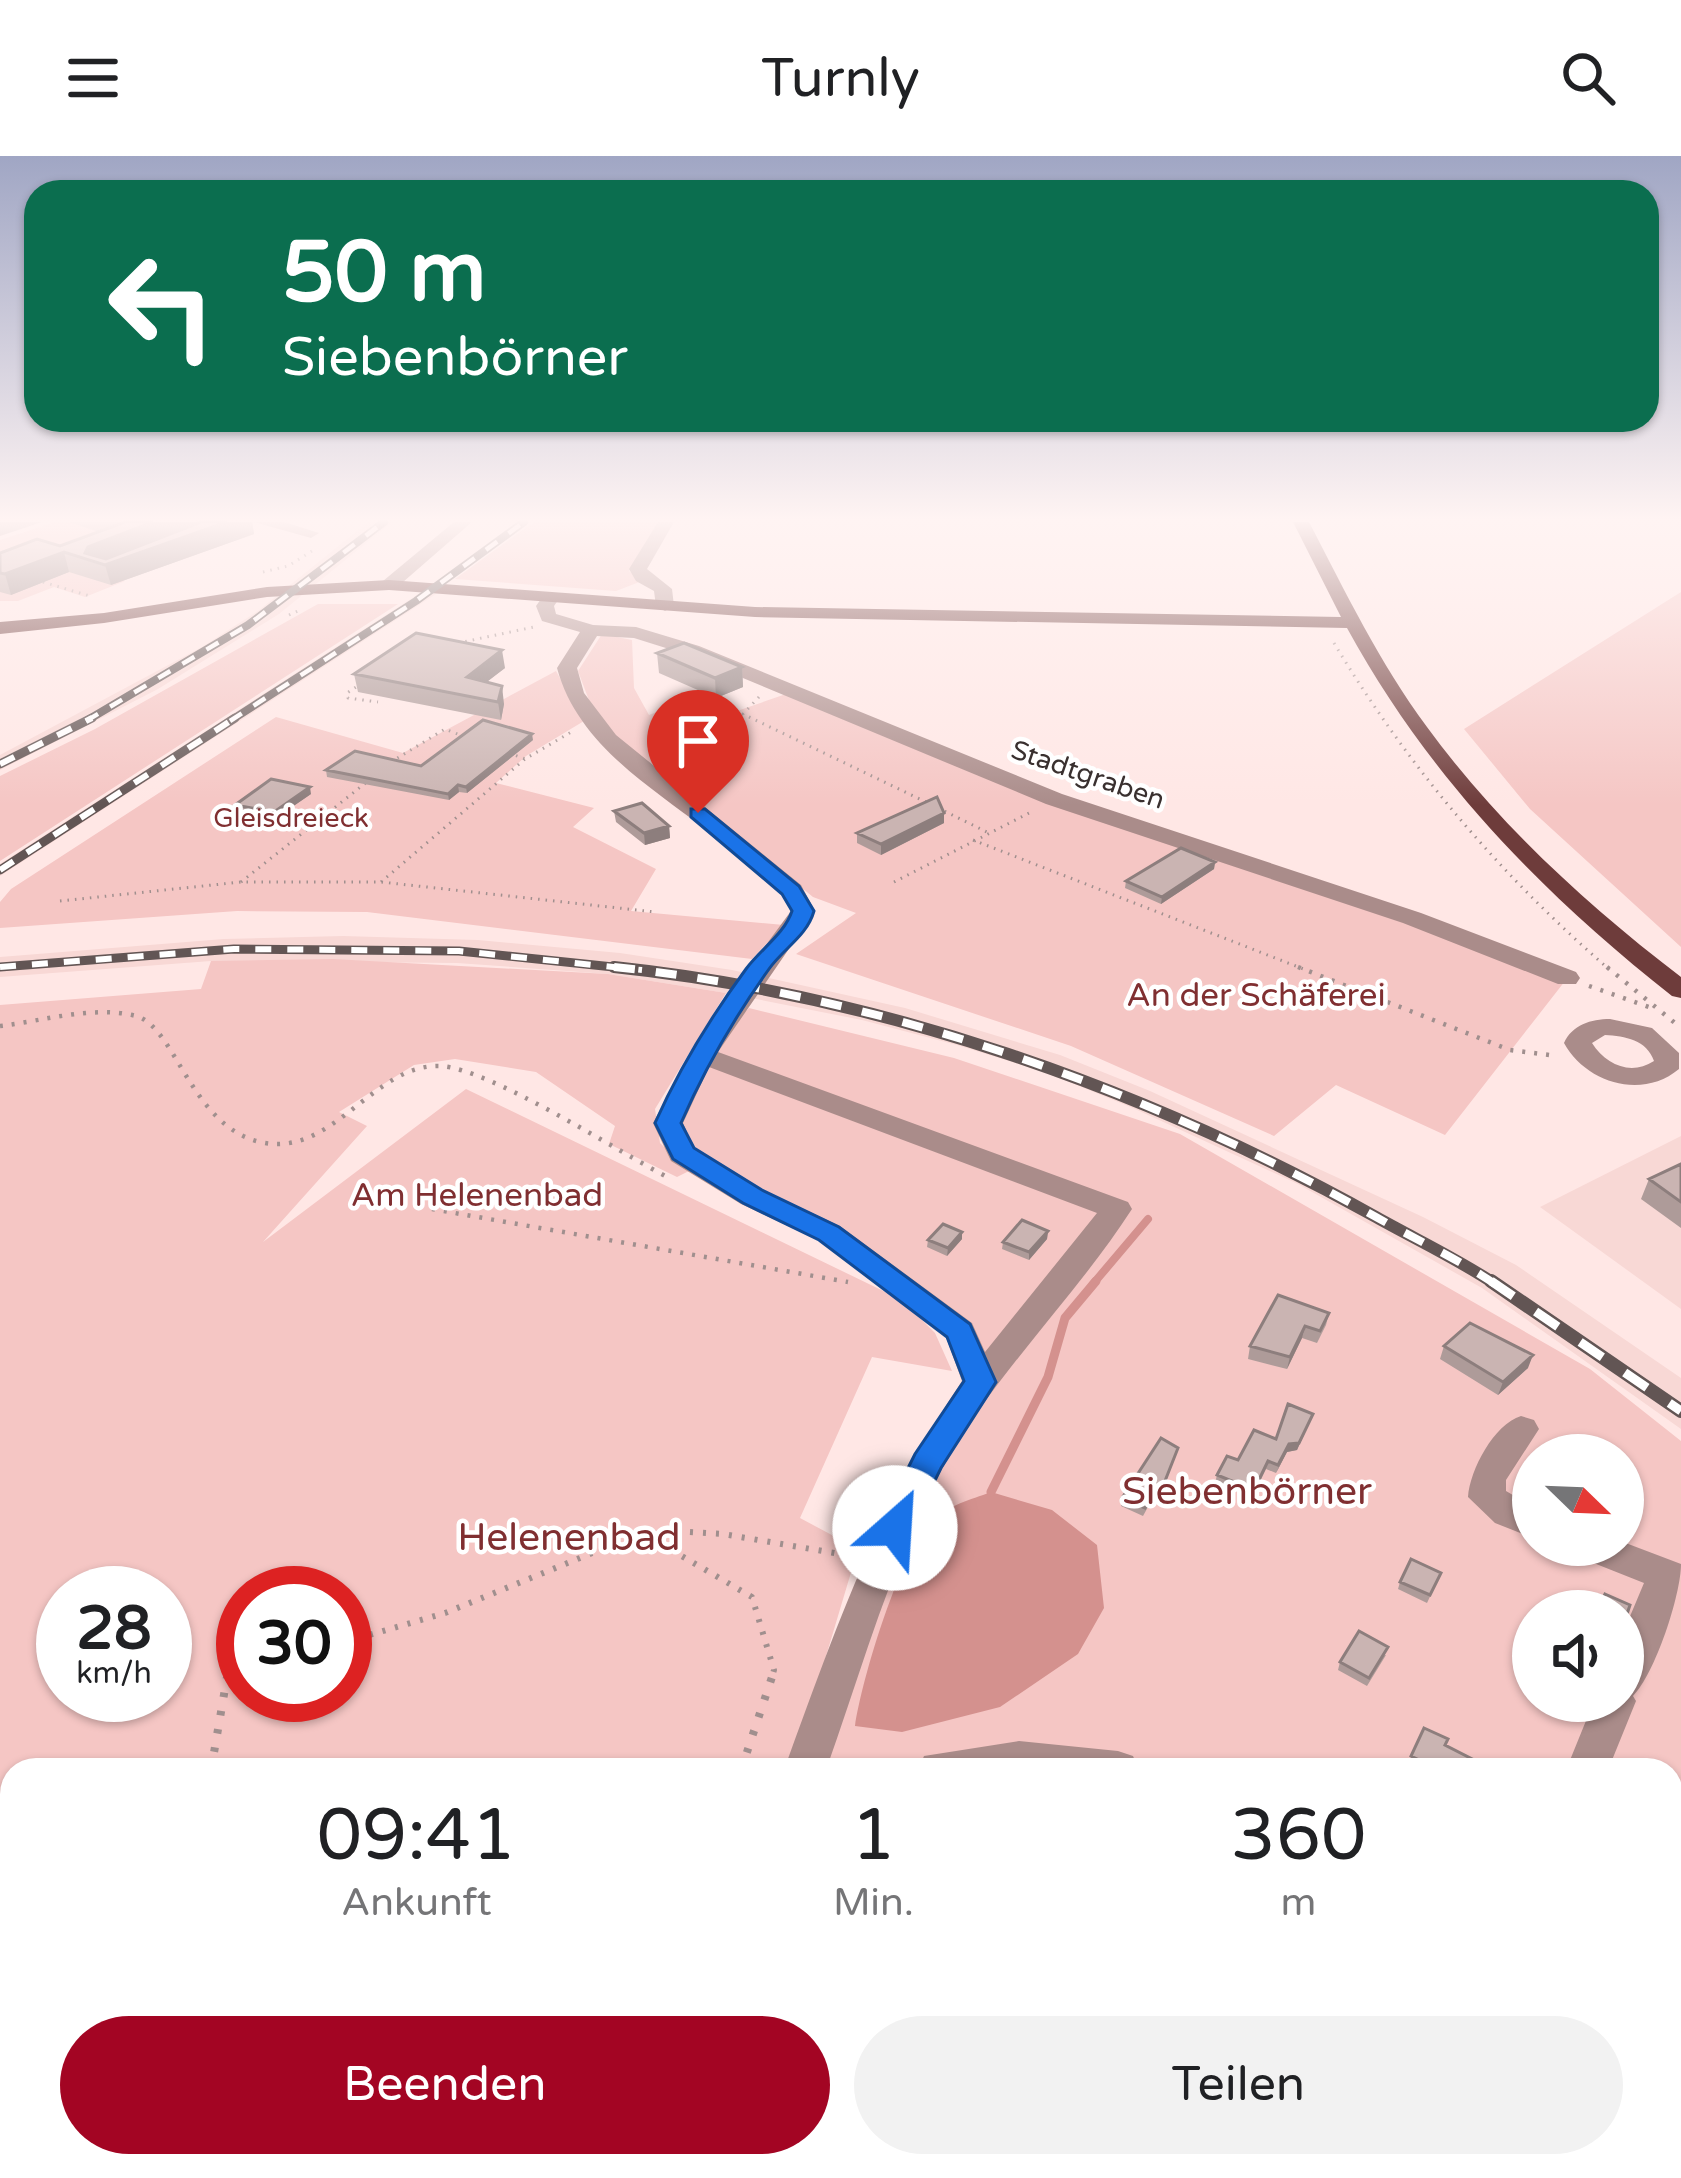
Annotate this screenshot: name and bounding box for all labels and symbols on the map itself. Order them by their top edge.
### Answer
pin [647,690,749,813]
street label: Stadtgraben [1007,733,1169,817]
park label: Gleisdreieck [213,802,369,835]
park label: An der Schäferei [1126,976,1386,1015]
park label: Am Helenenbad [351,1176,603,1215]
north arrow [1512,1434,1644,1566]
position arrow [832,1465,958,1591]
park label: Siebenbörner [1122,1468,1372,1515]
park label: Helenenbad [457,1514,681,1561]
speed limit sign: 30 [216,1566,372,1722]

